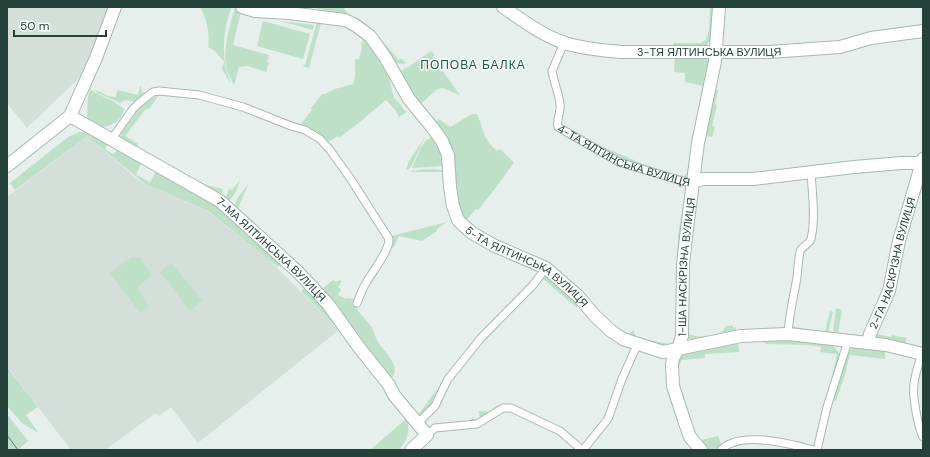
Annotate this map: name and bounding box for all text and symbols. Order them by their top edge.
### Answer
scale bar [14,12,106,38]
text: 50 m [20,18,49,34]
street label: 3-ТЯ ЯЛТИНСЬКА ВУЛИЦЯ [637,44,782,59]
district label: ПОПОВА БАЛКА [420,57,526,73]
street label: 4-ТА ЯЛТИНСЬКА ВУЛИЦЯ [555,121,691,189]
street label: 7-МА ЯЛТИНСЬКА ВУЛИЦЯ [214,194,329,304]
street label: 2-ГА НАСКРІЗНА ВУЛИЦЯ [866,195,919,331]
street label: 1-ША НАСКРІЗНА ВУЛИЦЯ [675,197,698,337]
street label: 5-ТА ЯЛТИНСЬКА ВУЛИЦЯ [462,223,591,310]

